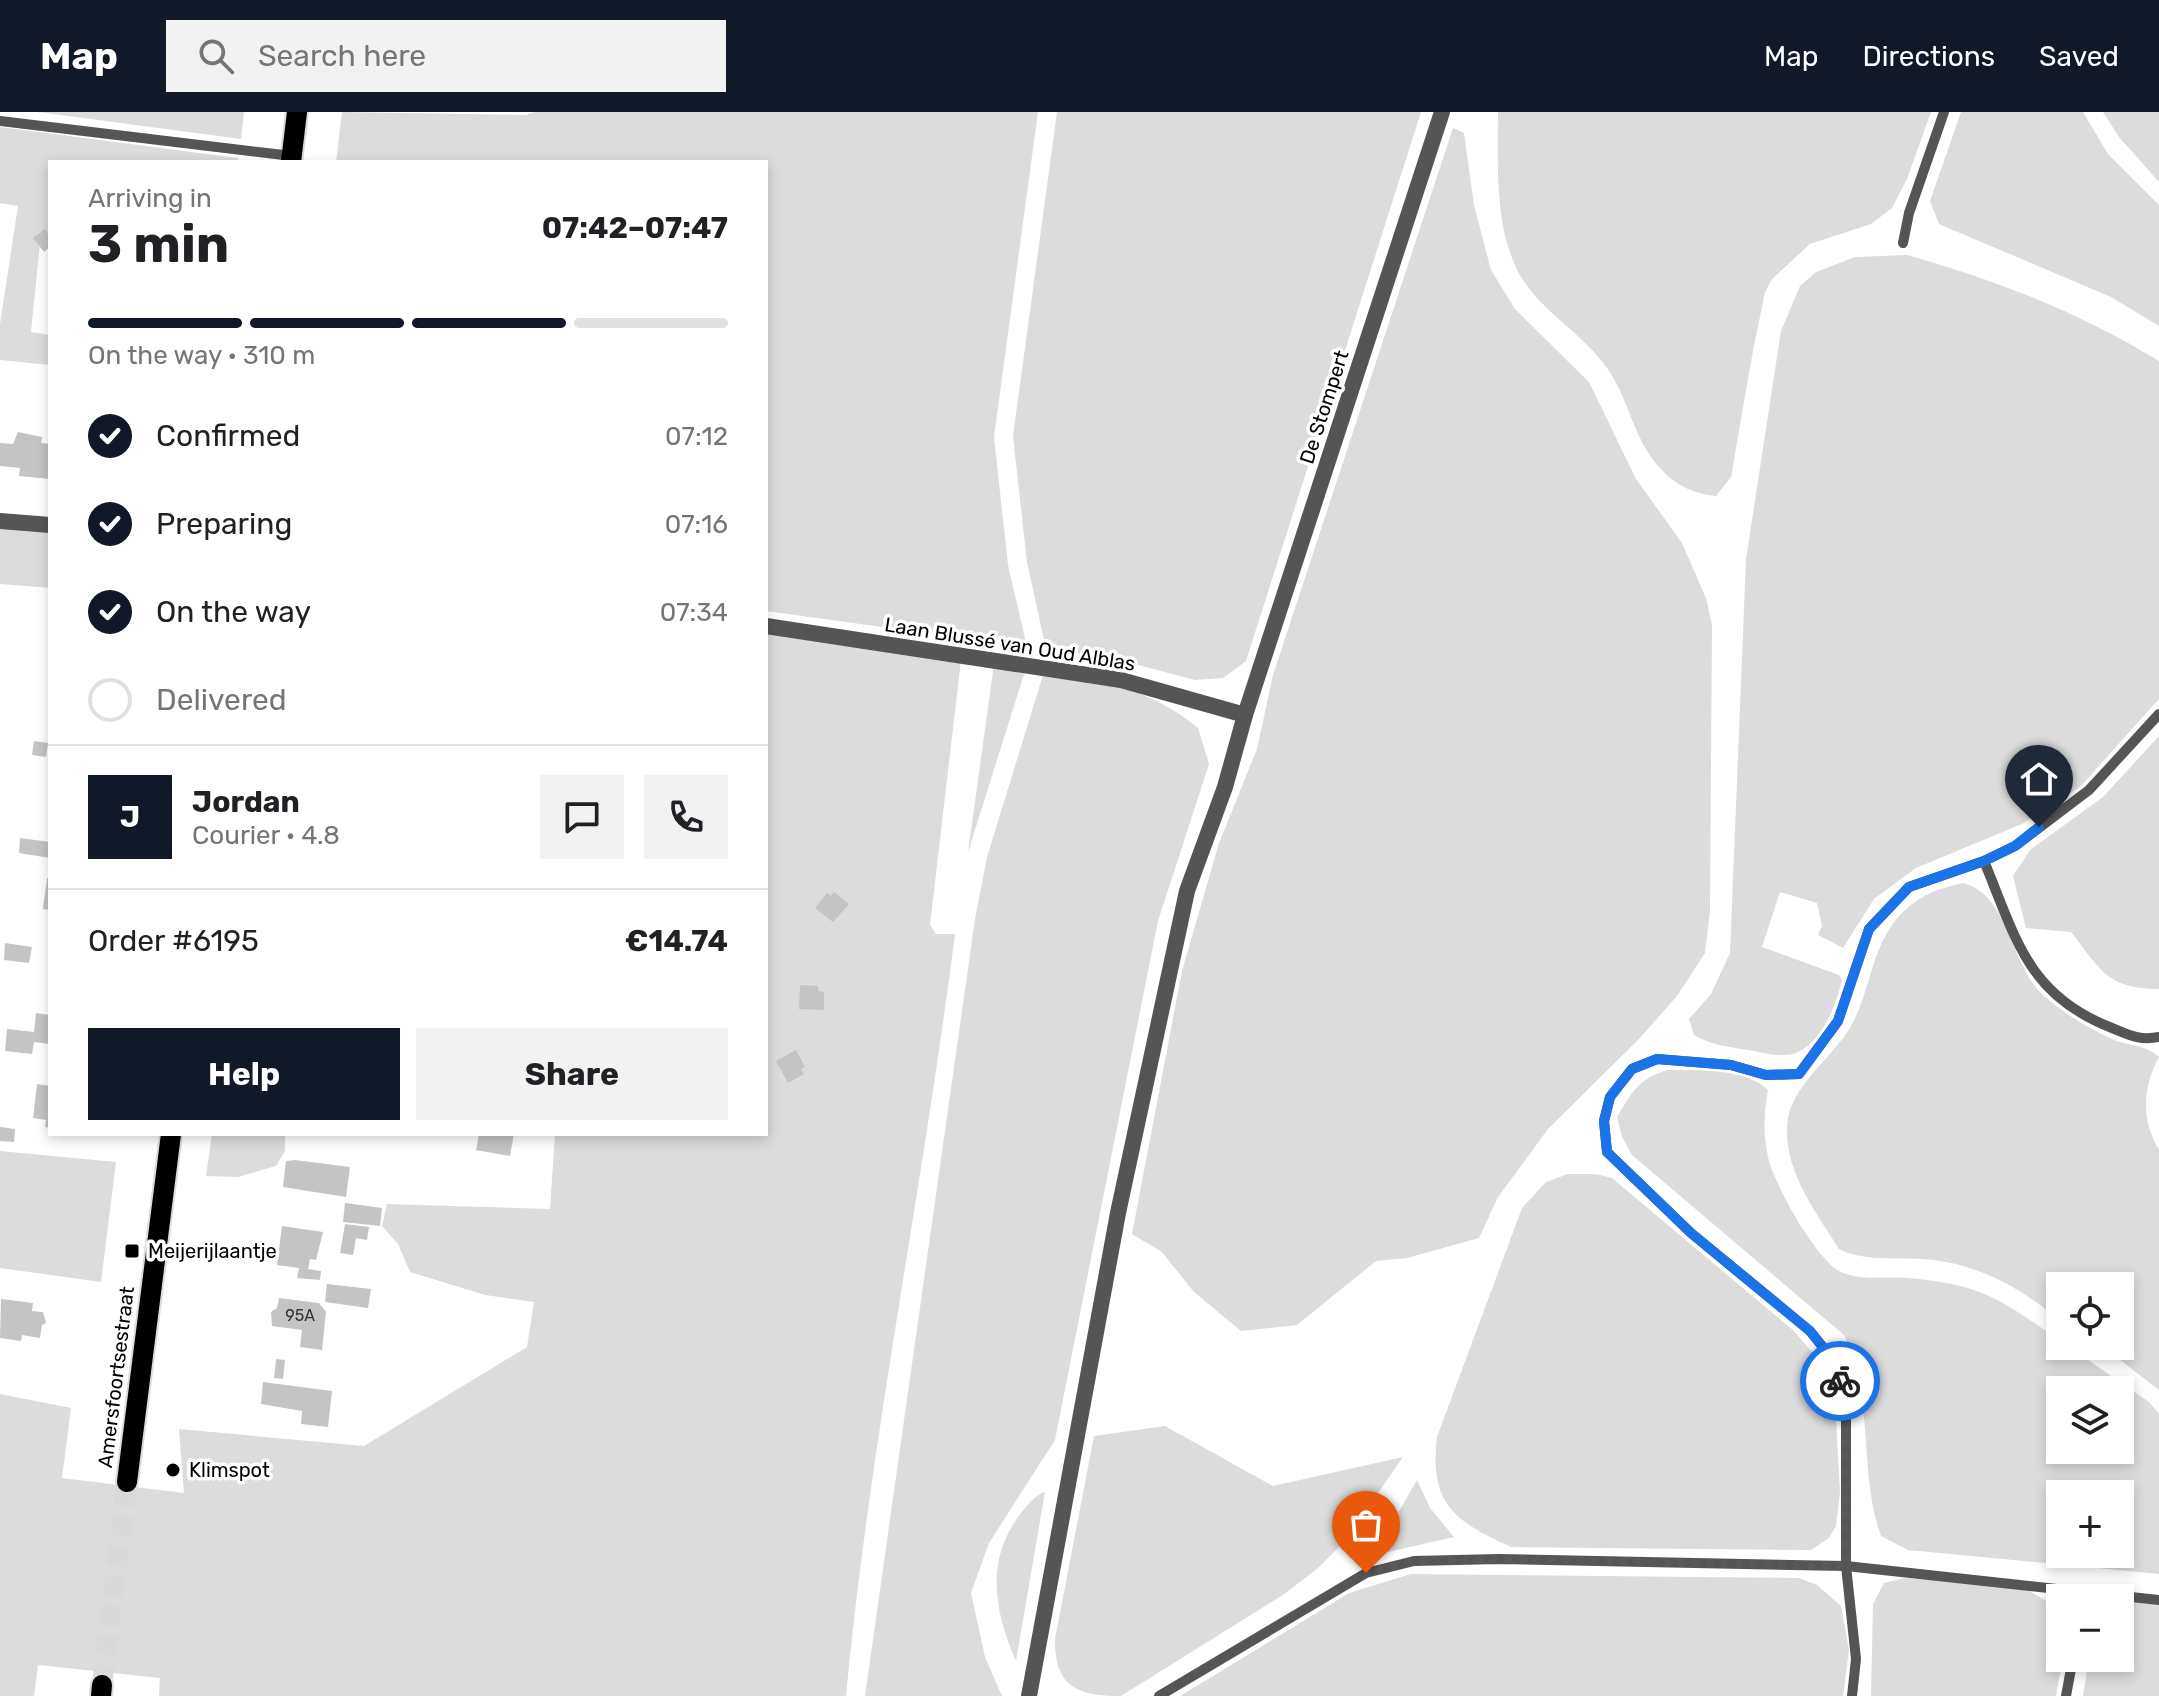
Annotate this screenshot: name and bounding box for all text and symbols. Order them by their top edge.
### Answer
search box [166,20,726,92]
text: Map [40,33,118,79]
icon: search [194,34,238,78]
text: Search here [258,38,426,74]
text: Map [1764,40,1818,73]
text: Directions [1862,40,1995,73]
text: Saved [2039,40,2119,73]
text: Arriving in [88,183,212,214]
text: 07:42–07:47 [542,210,728,246]
text: 3 min [88,213,229,275]
text: On the way · 310 m [88,340,315,371]
street label: De Stompert [1294,347,1354,467]
icon: check [88,414,132,458]
text: Confirmed [156,418,300,454]
text: 07:12 [665,421,728,452]
icon: check [88,502,132,546]
text: Preparing [156,506,292,542]
text: 07:16 [665,509,728,540]
icon: check [88,590,132,634]
text: On the way [156,594,311,630]
text: 07:34 [660,597,728,628]
street label: Laan Blussé van Oud Alblas [883,612,1137,676]
text: Delivered [156,682,287,718]
pin [2005,745,2073,827]
icon: home [2017,757,2061,801]
button: chat [540,775,624,859]
button: phone [644,775,728,859]
text: Jordan [192,784,300,820]
text: J [120,799,140,835]
text: Courier · 4.8 [192,820,340,851]
text: Order #6195 [88,923,259,959]
text: €14.74 [625,923,728,959]
button: Help [88,1028,400,1120]
button: Share [416,1028,728,1120]
place label: Meijerijlaantje [148,1239,277,1263]
marker: Meijerijlaantje [123,1242,141,1260]
map controls [2046,1272,2134,1672]
button: locate [2046,1272,2134,1360]
street label: Amersfoortsestraat [93,1285,139,1469]
house number: 95A [285,1306,315,1325]
courier [1800,1341,1880,1421]
icon: bike [1818,1359,1862,1403]
button: layers [2046,1376,2134,1464]
place label: Klimspot [189,1458,270,1482]
marker: Klimspot [164,1461,182,1479]
button: + [2046,1480,2134,1568]
pin [1332,1491,1400,1573]
icon: bag [1344,1503,1388,1547]
button: − [2046,1584,2134,1672]

